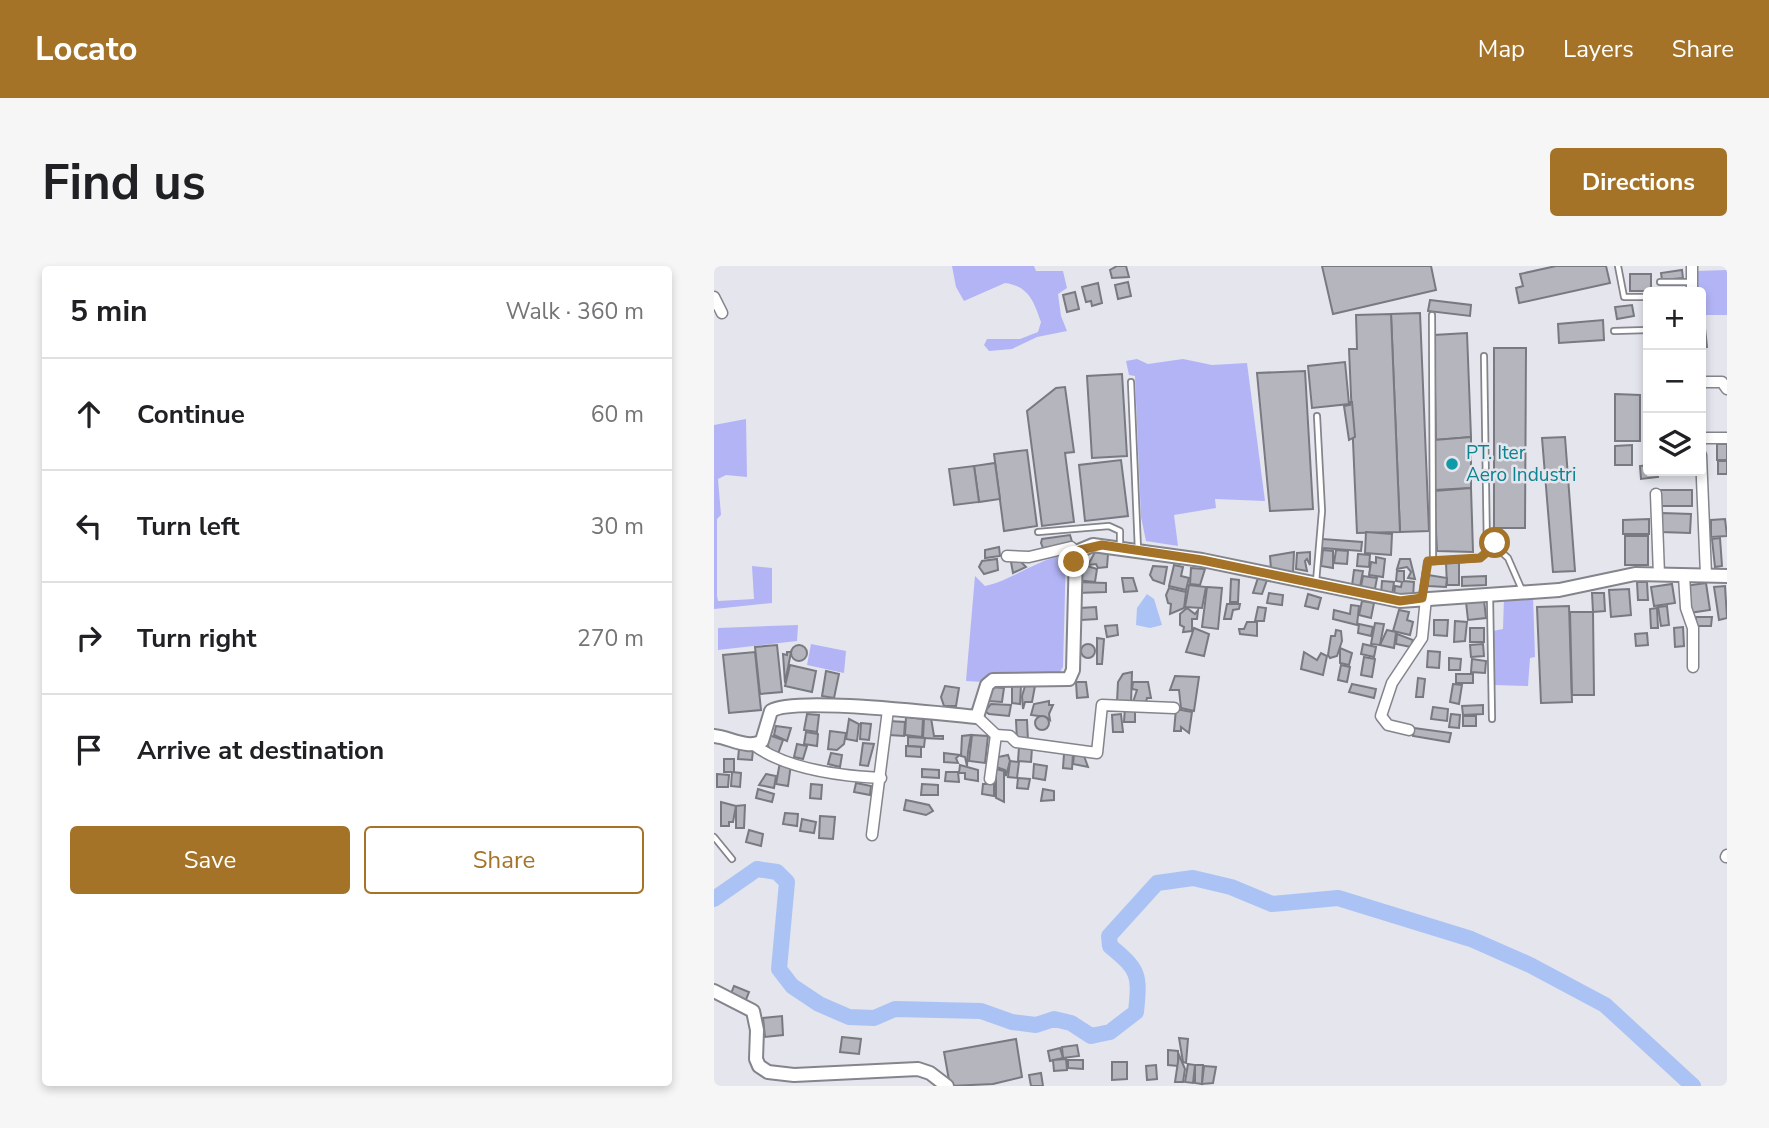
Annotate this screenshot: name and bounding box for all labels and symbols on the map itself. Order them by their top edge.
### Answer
place label: PT. Iter Aero Industri [1466,440,1576,488]
marker: PT. Iter Aero Industri [1444,456,1460,472]
route start [1479,527,1510,558]
route end [1058,546,1089,577]

